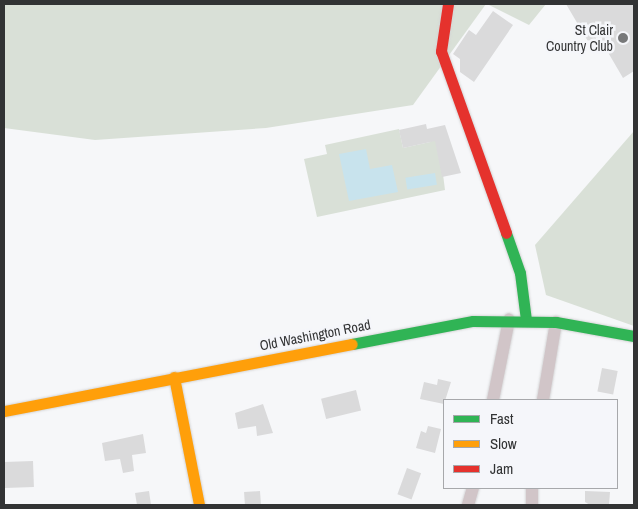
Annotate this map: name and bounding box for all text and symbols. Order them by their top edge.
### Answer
place label: St Clair Country Club [546,22,613,54]
marker: St Clair Country Club [617,32,629,44]
street label: Old Washington Road [258,316,372,354]
legend [443,399,618,489]
text: Fast [490,408,513,429]
text: Slow [490,433,517,454]
text: Jam [490,458,513,479]

